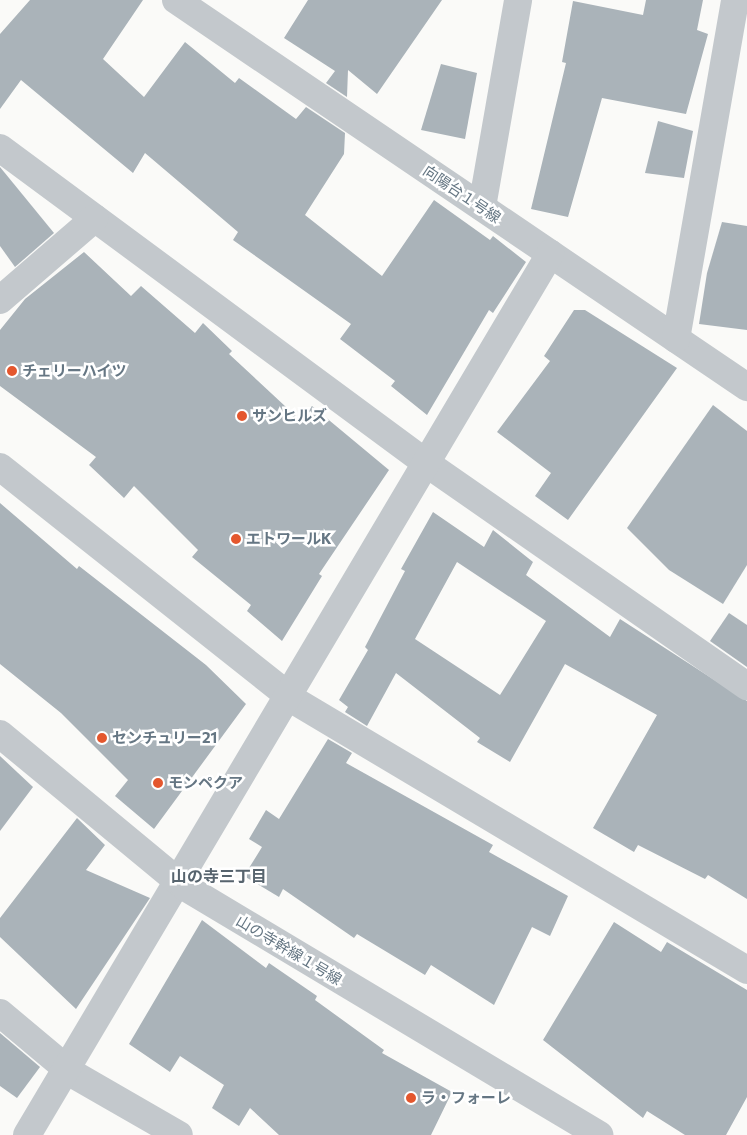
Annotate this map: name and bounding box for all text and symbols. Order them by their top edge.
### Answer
street label: 向陽台１号線 [420,161,504,227]
place label: チェリーハイツ [22,362,127,380]
marker: チェリーハイツ [6,365,18,377]
place label: サンヒルズ [252,407,327,425]
marker: サンヒルズ [236,410,248,422]
place label: エトワールK [246,530,331,548]
marker: エトワールK [230,533,242,545]
place label: センチュリー21 [112,729,217,747]
marker: センチュリー21 [96,732,108,744]
place label: モンペクア [168,774,243,792]
marker: モンペクア [152,777,164,789]
district label: 山の寺三丁目 [171,866,267,886]
street label: 山の寺幹線１号線 [233,911,345,989]
place label: ラ・フォーレ [421,1089,511,1107]
marker: ラ・フォーレ [405,1092,417,1104]

